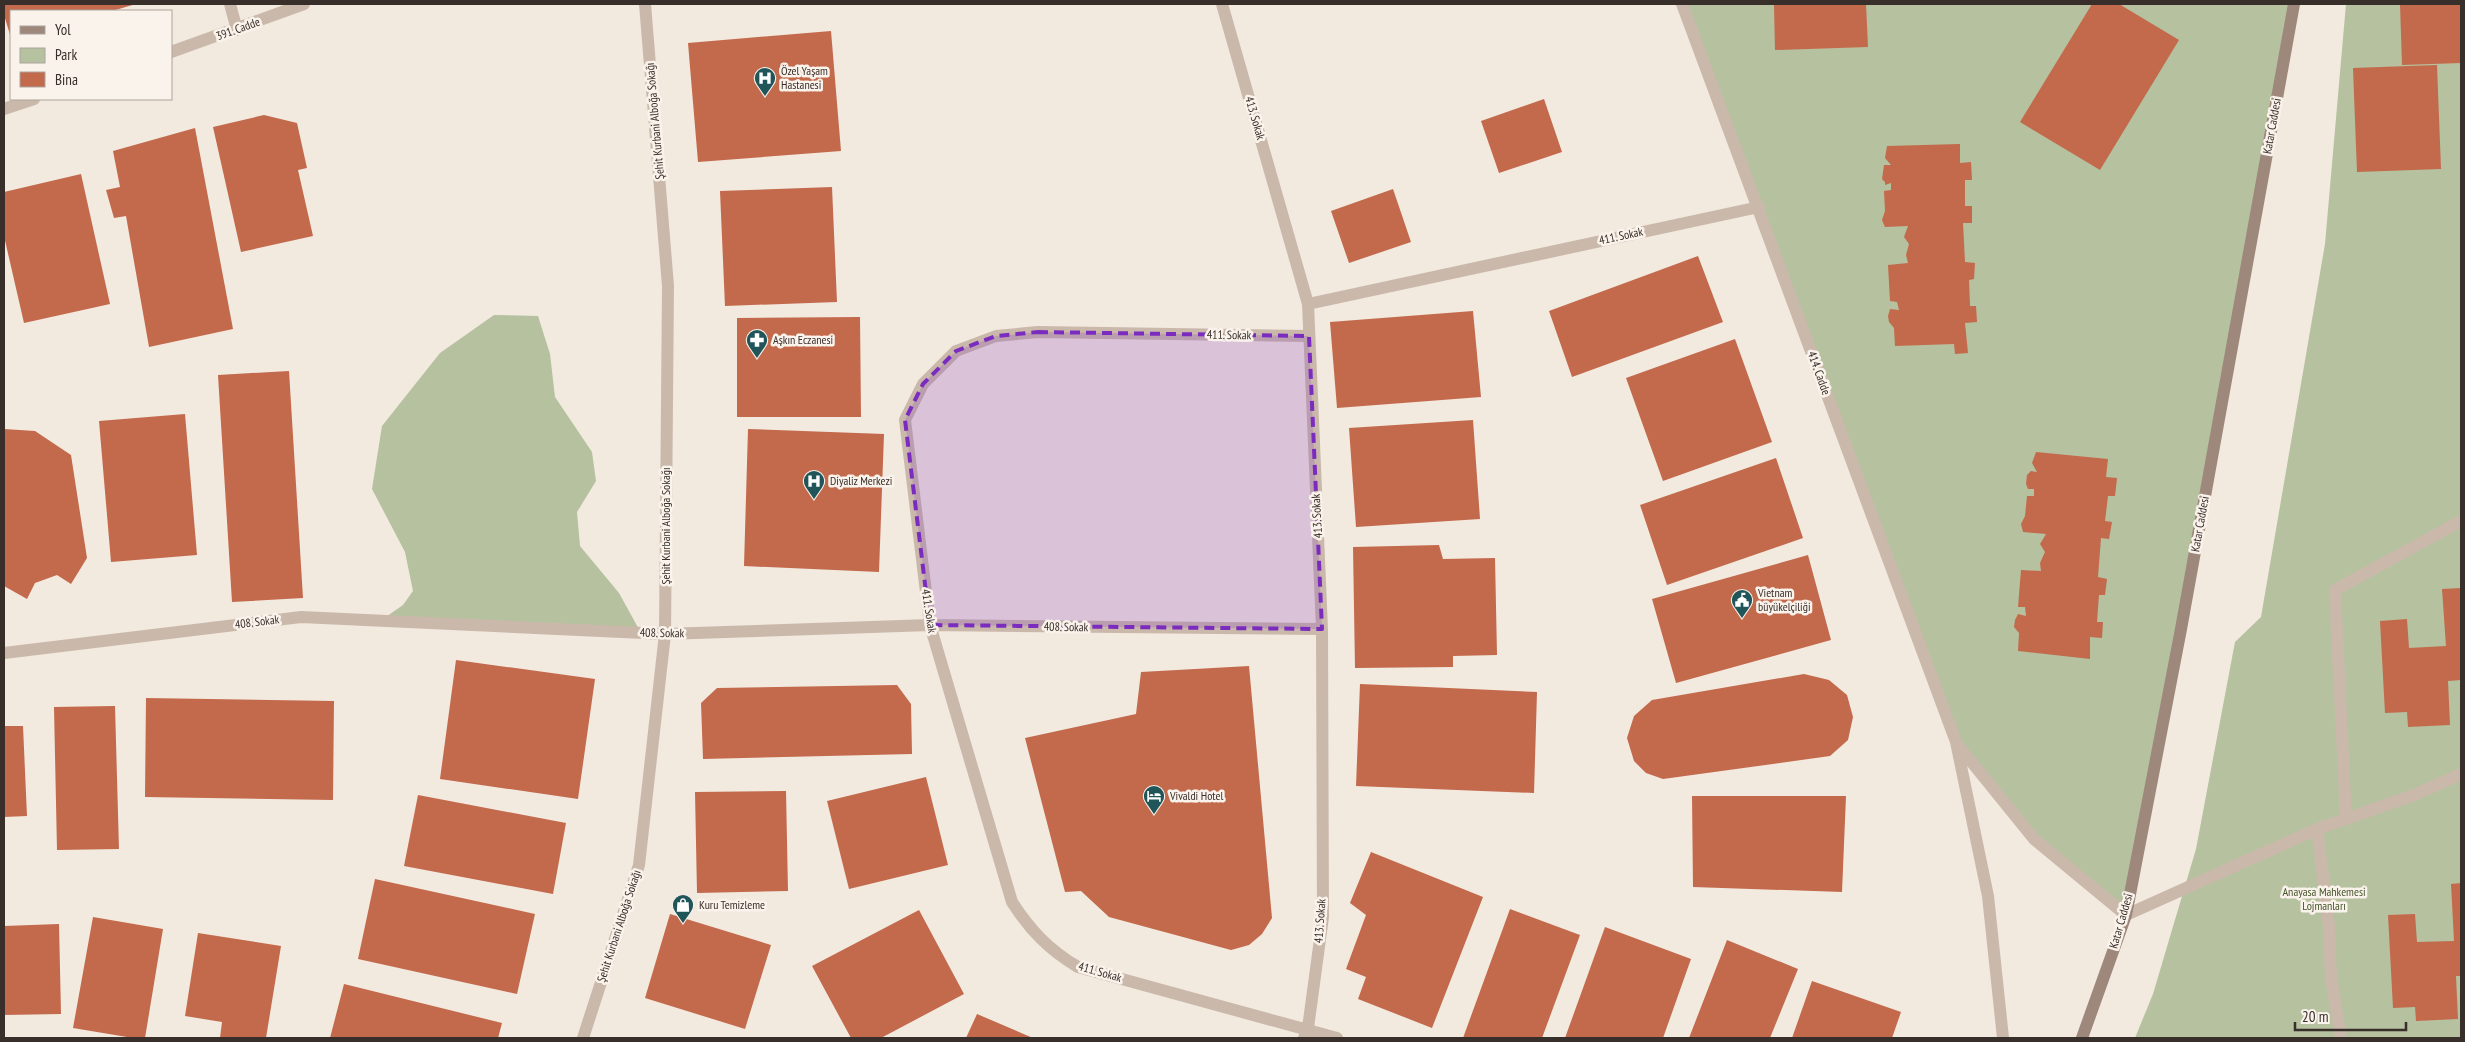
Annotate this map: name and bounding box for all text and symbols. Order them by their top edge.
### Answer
legend [10,10,172,100]
street label: 391. Cadde [214,14,262,43]
text: Yol [55,20,71,39]
text: Park [55,45,77,64]
street label: Şehit Kurbani Alboğa Sokağı [642,62,667,180]
place label: Özel Yaşam Hastanesi [781,63,828,92]
hospital icon: Özel Yaşam Hastanesi [753,66,777,97]
text: Bina [55,70,78,89]
street label: 413. Sokak [1242,94,1269,142]
street label: Katar Caddesi [2259,97,2284,155]
street label: 411. Sokak [1598,223,1645,247]
street label: 411. Sokak [1207,327,1252,342]
pharmacy icon: Aşkın Eczanesi [745,328,769,359]
place label: Aşkın Eczanesi [773,332,833,347]
street label: 414. Cadde [1805,349,1834,397]
street label: Şehit Kurbani Alboğa Sokağı [658,467,673,585]
hospital icon: Diyaliz Merkezi [802,469,826,500]
place label: Diyaliz Merkezi [830,473,892,488]
street label: 413. Sokak [1308,493,1325,539]
street label: Katar Caddesi [2187,495,2212,553]
place label: Vietnam büyükelçiliği [1757,585,1811,614]
street label: 411. Sokak [919,588,940,634]
public building icon: Vietnam büyükelçiliği [1730,588,1754,619]
street label: 408. Sokak [234,611,280,632]
street label: 408. Sokak [1044,619,1089,634]
street label: 408. Sokak [640,625,685,640]
hotel icon: Vivaldi Hotel [1142,784,1166,815]
place label: Vivaldi Hotel [1169,788,1224,803]
street label: Şehit Kurbani Alboğa Sokağı [593,868,644,984]
park label: Anayasa Mahkemesi Lojmanları [2282,884,2366,913]
street label: Katar Caddesi [2106,892,2136,950]
shop icon: Kuru Temizleme [671,893,695,924]
place label: Kuru Temizleme [699,897,765,912]
street label: 413. Sokak [1310,898,1329,944]
street label: 411. Sokak [1077,958,1124,985]
scale bar [2295,1000,2406,1032]
text: 20 m [2302,1007,2328,1026]

